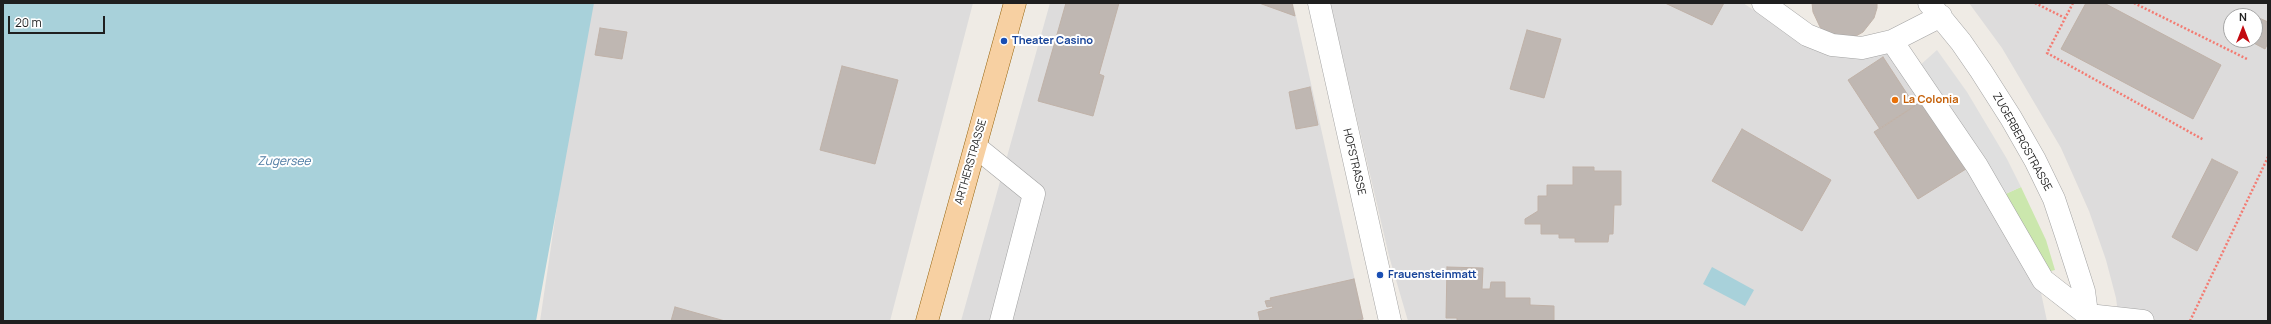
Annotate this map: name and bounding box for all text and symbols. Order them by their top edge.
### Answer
scale bar [10,8,107,34]
north arrow [2223,8,2263,48]
text: N [2239,9,2247,24]
text: 20 m [15,14,42,31]
place label: Theater Casino [1012,34,1093,48]
marker: Theater Casino [999,36,1009,46]
street label: ZUGERBERGSTRASSE [1990,91,2054,193]
place label: La Colonia [1903,93,1959,107]
marker: La Colonia [1890,95,1900,105]
street label: ARTHERSTRASSE [952,118,990,206]
street label: HOFSTRASSE [1340,127,1368,197]
water label: Zugersee [257,155,311,169]
place label: Frauensteinmatt [1388,268,1477,282]
marker: Frauensteinmatt [1375,270,1385,280]

